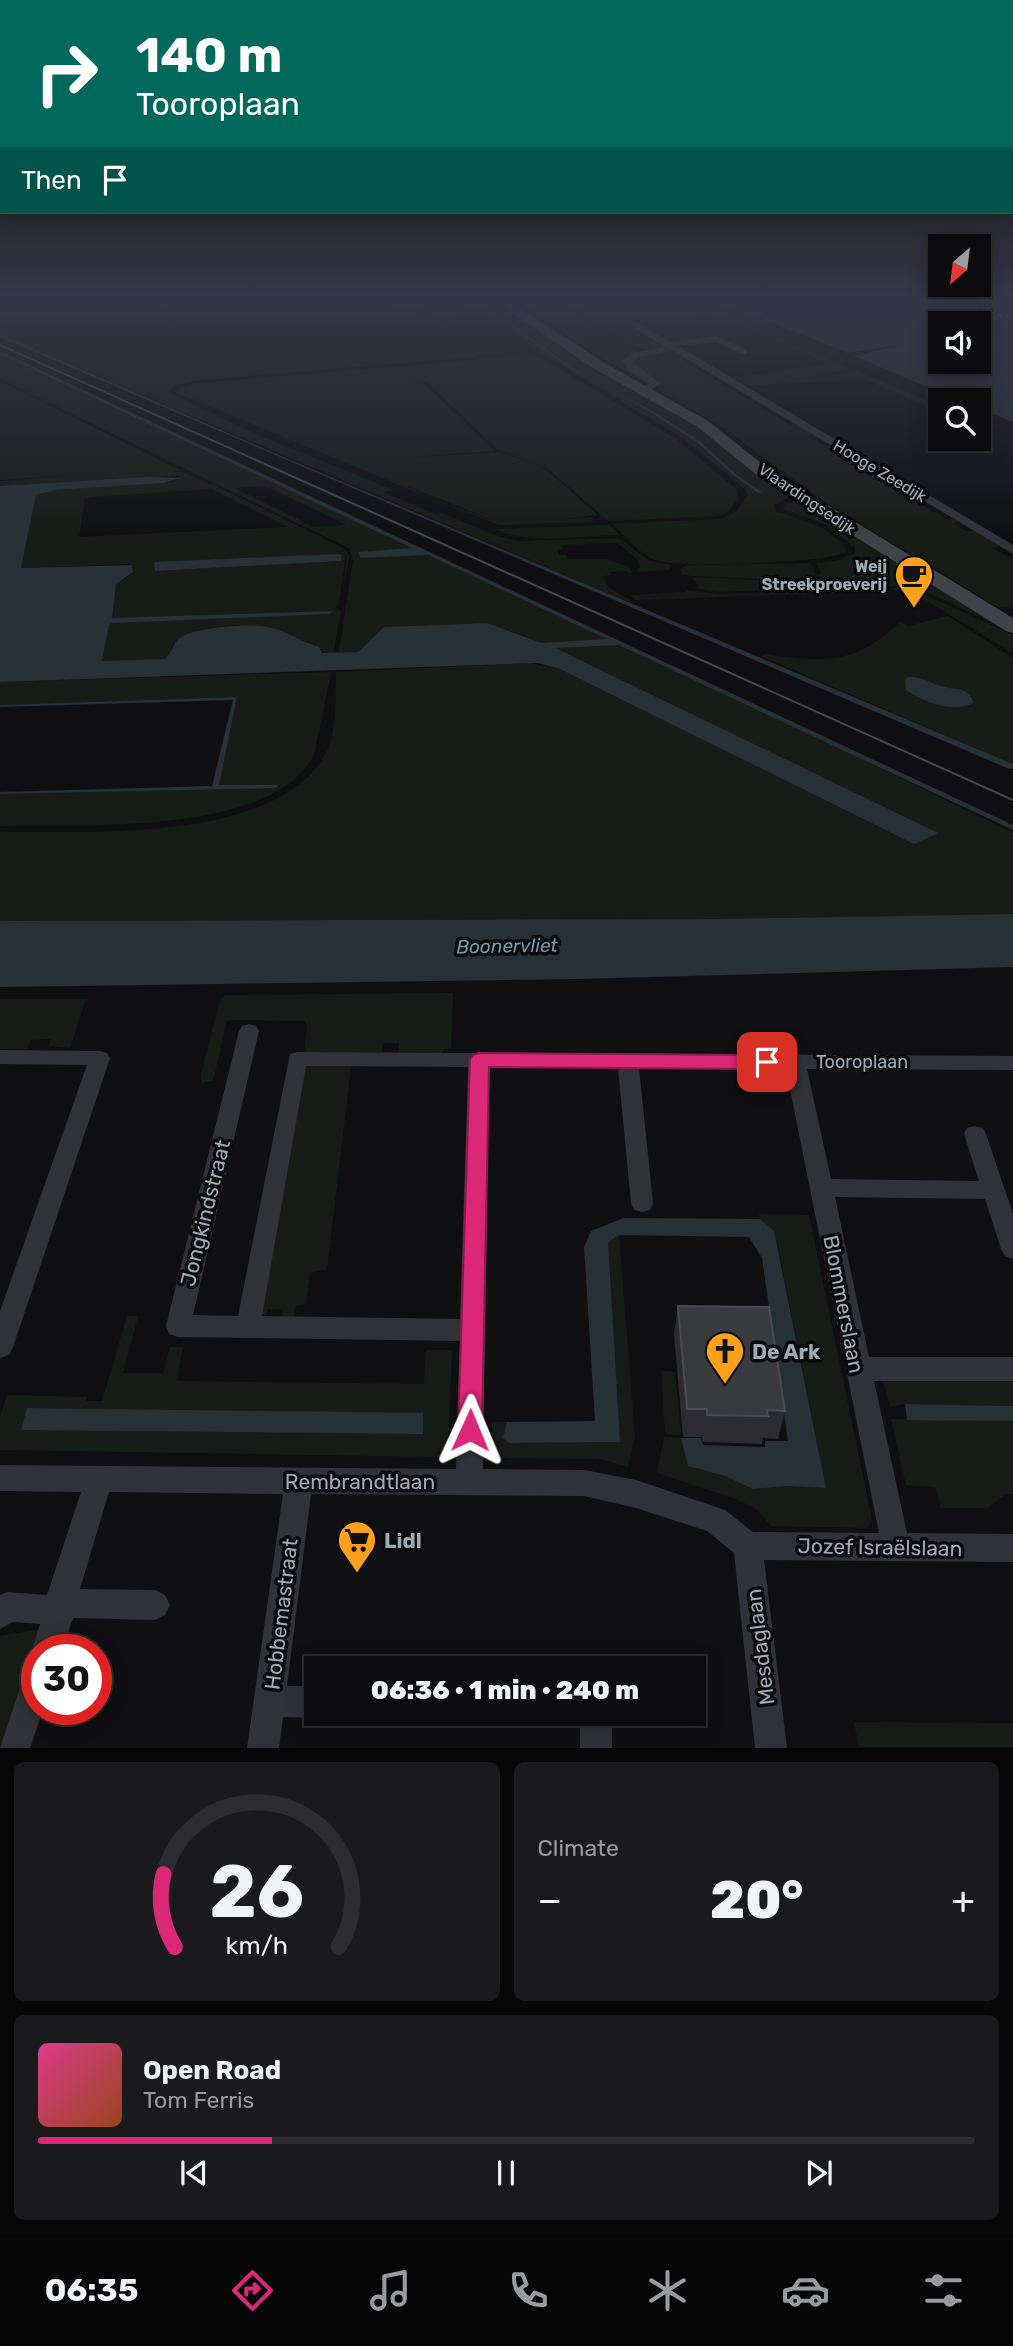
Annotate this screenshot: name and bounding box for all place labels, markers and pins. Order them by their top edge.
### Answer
cafe icon: Weij Streekproeverij [893,554,935,609]
place label: Weij Streekproeverij [762,557,887,594]
pin [737,1032,797,1092]
church icon: De Ark [704,1330,746,1385]
place label: De Ark [752,1339,821,1364]
supermarket icon: Lidl [336,1519,378,1574]
place label: Lidl [384,1528,422,1553]

